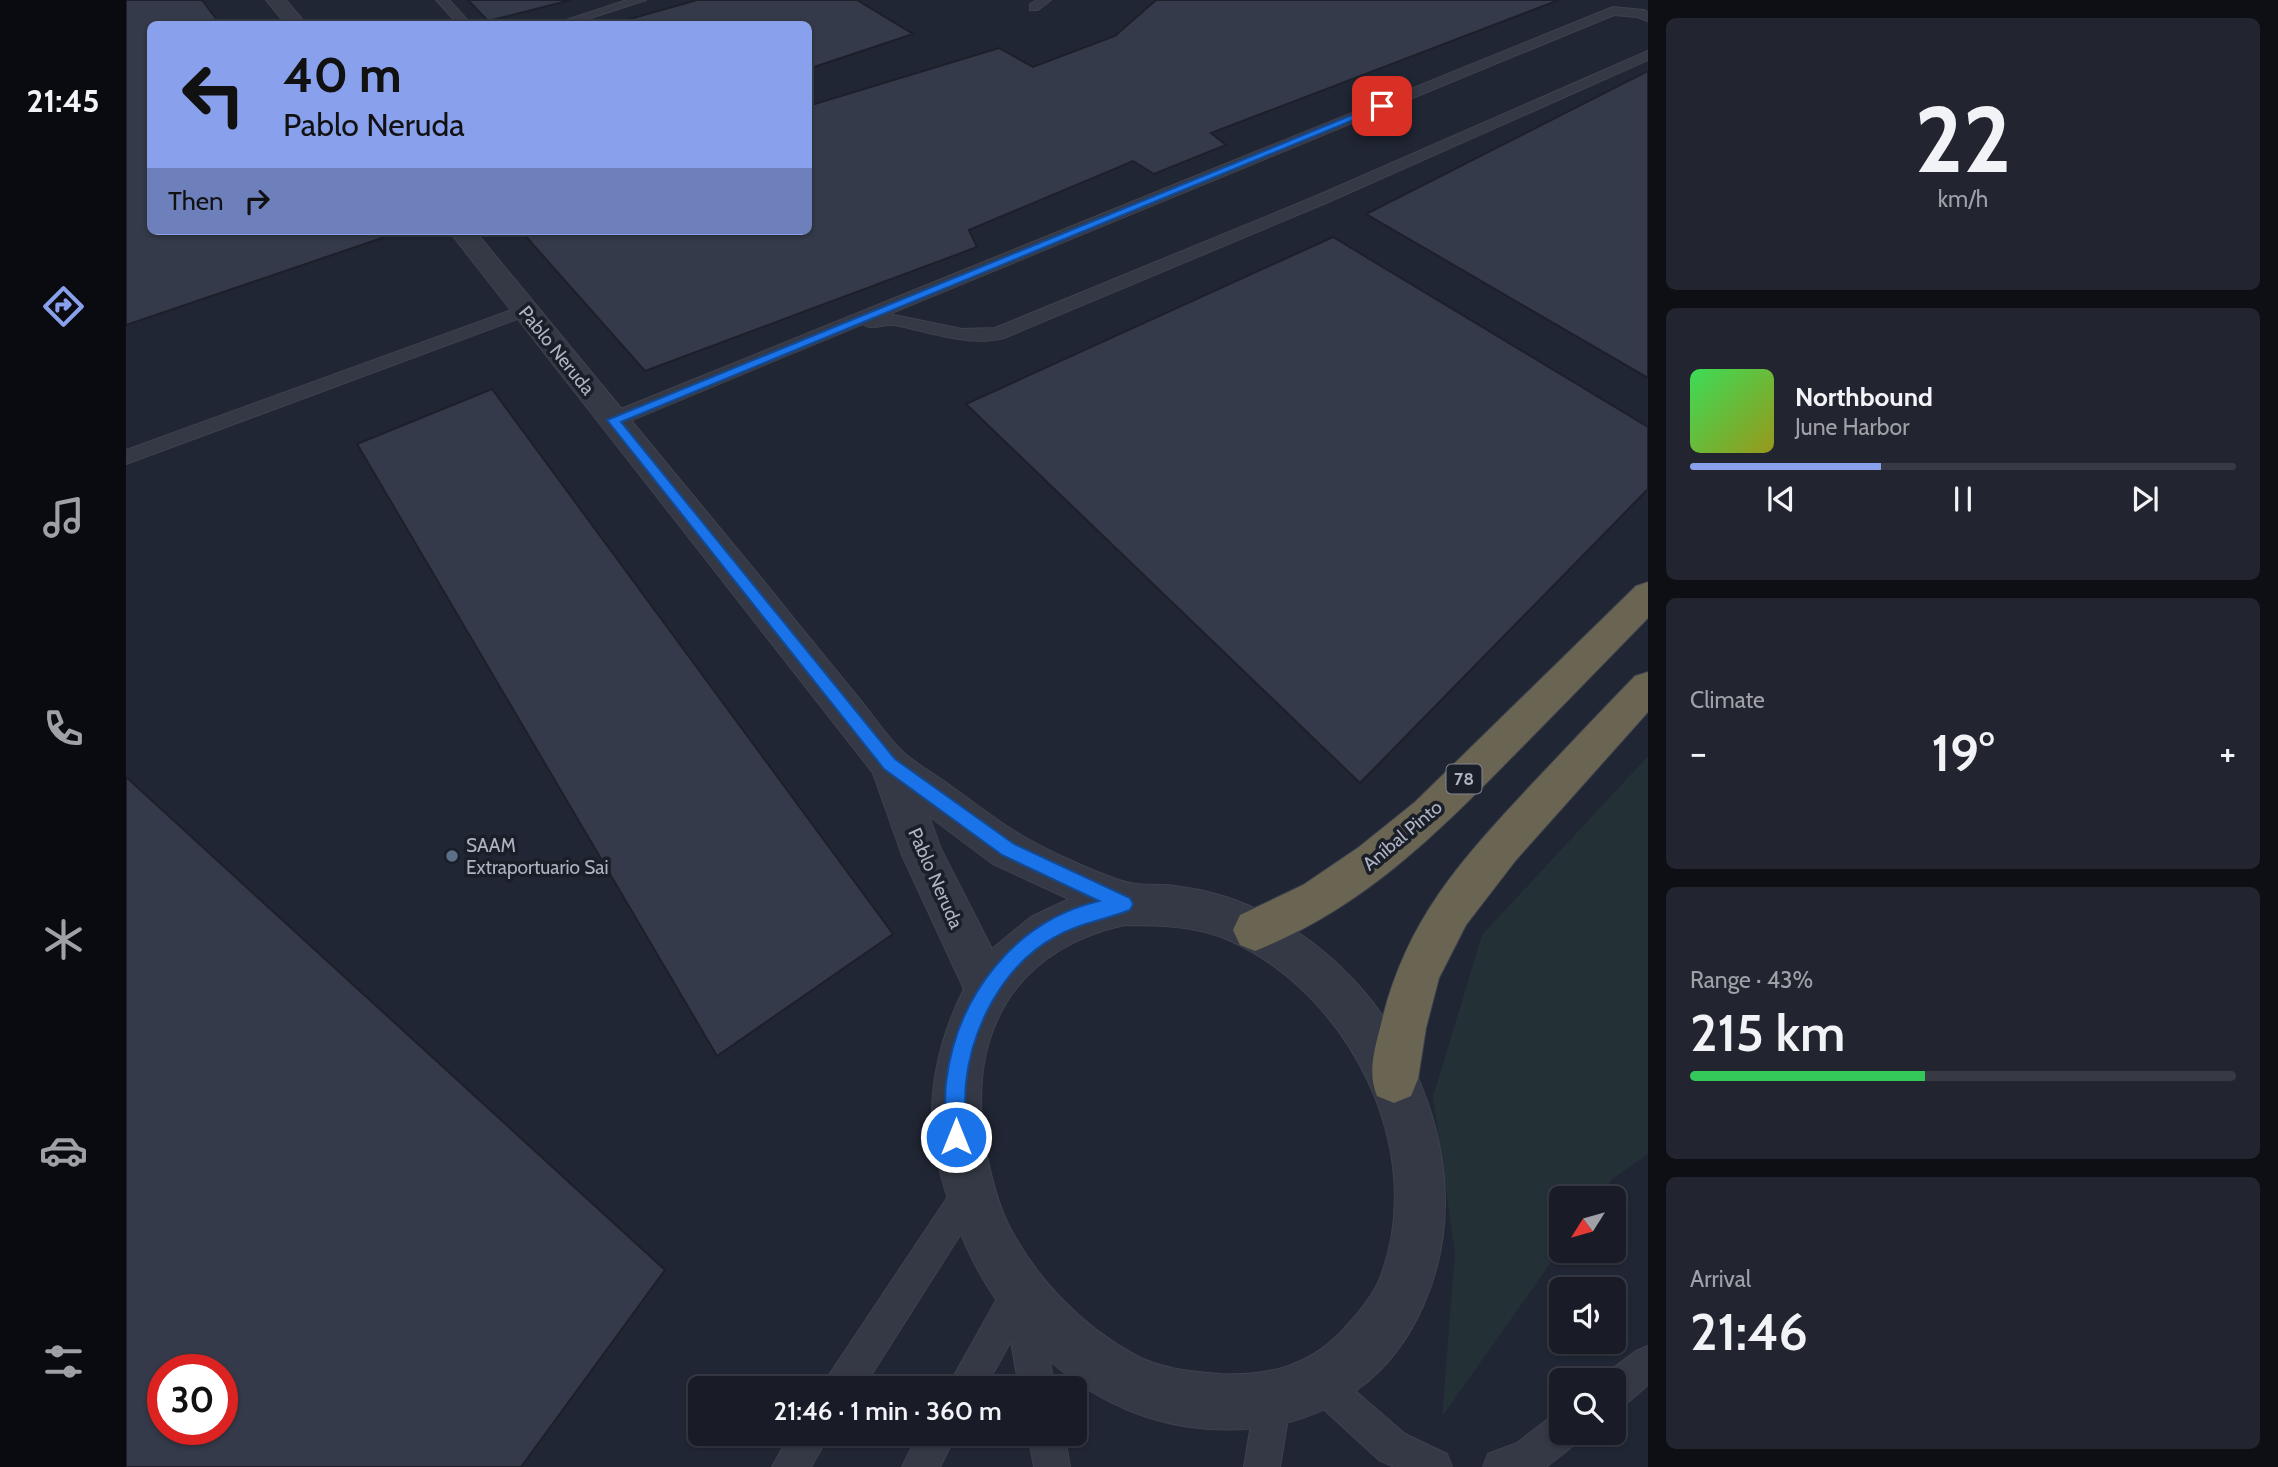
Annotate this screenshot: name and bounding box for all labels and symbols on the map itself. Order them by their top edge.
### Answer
pin [1352,76,1412,136]
street label: Pablo Neruda [514,301,599,399]
road number: 78 [1446,764,1482,794]
street label: Aníbal Pinto [1358,795,1447,875]
street label: Pablo Neruda [903,824,968,932]
place label: SAAM Extraportuario Sai [466,834,608,879]
marker: SAAM Extraportuario Sai [444,848,460,864]
position arrow [919,1100,993,1174]
north arrow [1549,1186,1626,1264]
speed limit sign: 30 [147,1354,238,1445]

